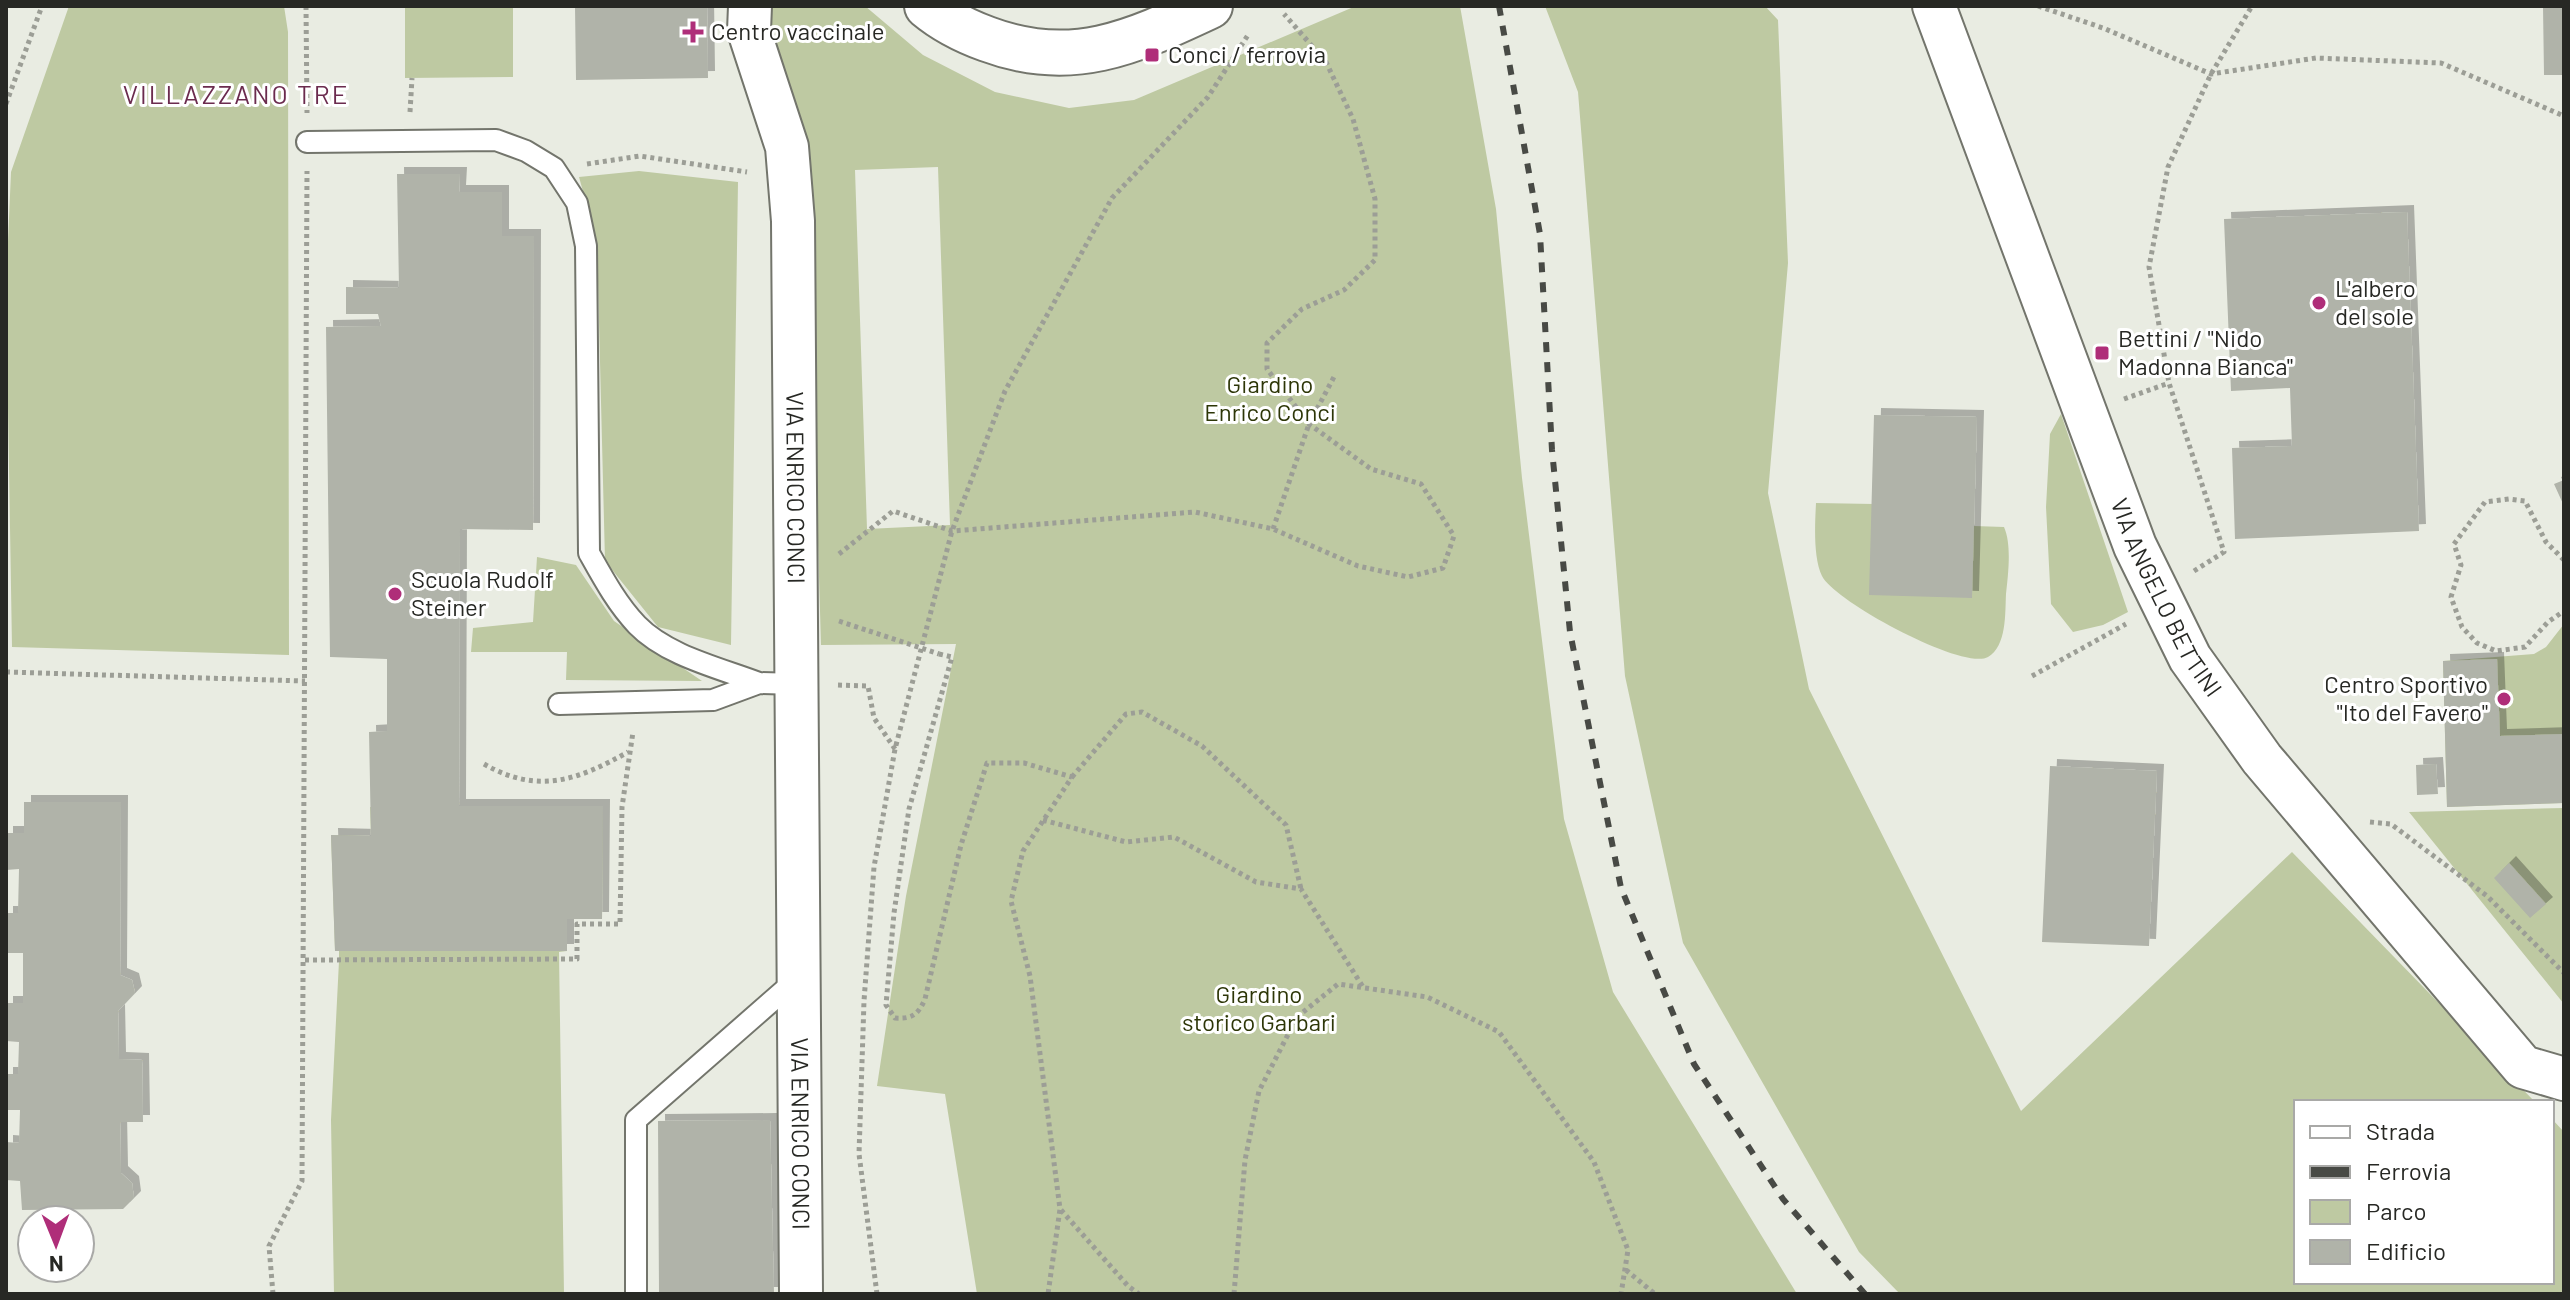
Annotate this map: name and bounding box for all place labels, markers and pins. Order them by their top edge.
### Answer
place label: Centro vaccinale [711,16,884,45]
marker: Centro vaccinale [682,21,704,43]
place label: Conci / ferrovia [1168,39,1326,68]
marker: Conci / ferrovia [1143,46,1161,64]
place label: L'albero del sole [2335,273,2416,330]
marker: L'albero del sole [2310,294,2328,312]
place label: Bettini / "Nido Madonna Bianca" [2118,323,2293,380]
marker: Bettini / "Nido Madonna Bianca" [2093,344,2111,362]
place label: Scuola Rudolf Steiner [411,564,554,621]
marker: Scuola Rudolf Steiner [386,585,404,603]
place label: Centro Sportivo "Ito del Favero" [2324,669,2488,726]
marker: Centro Sportivo "Ito del Favero" [2495,690,2513,708]

